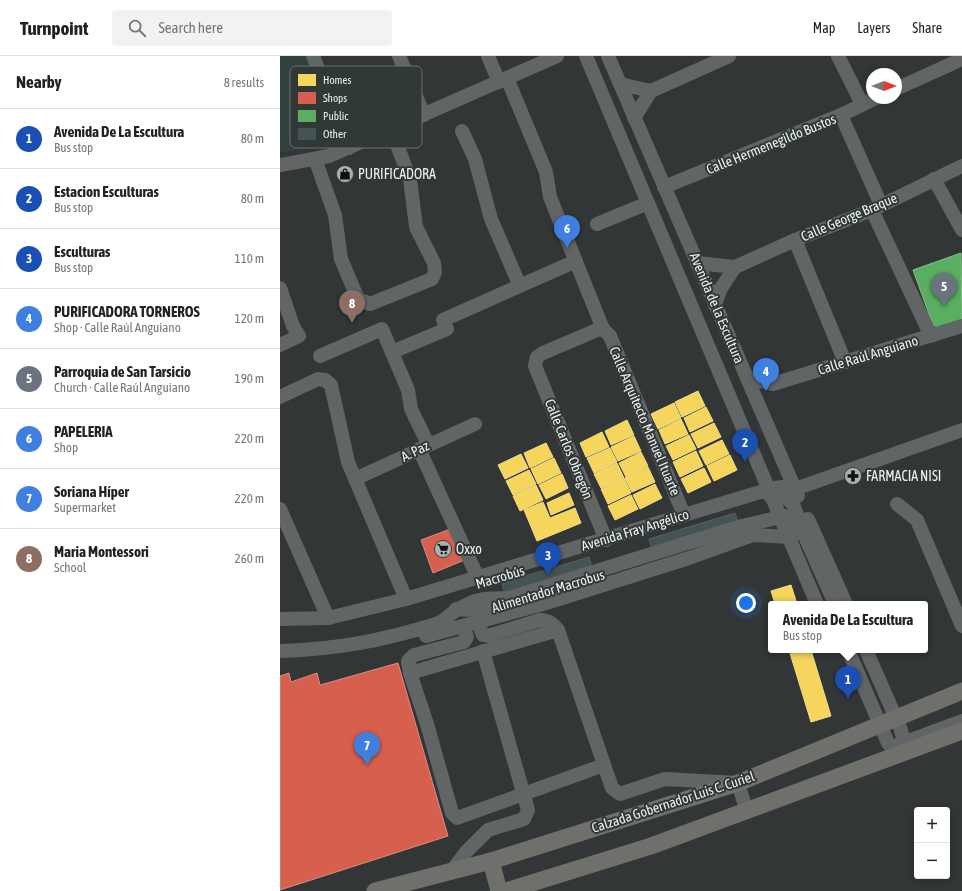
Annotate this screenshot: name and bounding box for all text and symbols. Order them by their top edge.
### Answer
search box [112,10,392,46]
text: Turnpoint [20,17,88,39]
icon: search [126,17,148,39]
text: Search here [158,19,223,36]
text: Map [813,20,835,36]
text: Layers [857,20,890,36]
text: Share [912,20,942,36]
legend [290,66,422,148]
north arrow [866,68,902,104]
text: Nearby [16,72,62,92]
text: Homes [323,74,351,86]
text: 8 results [224,75,264,90]
text: Shops [323,92,347,104]
text: Public [323,110,349,122]
street label: Calle Hermenegildo Bustos [704,111,838,177]
text: Avenida De La Escultura [54,123,184,140]
text: Other [323,128,347,140]
text: 1 [26,131,32,146]
text: 80 m [241,131,264,146]
text: Bus stop [54,140,93,155]
shop icon: PURIFICADORA [335,164,355,184]
place label: PURIFICADORA [358,166,436,182]
text: Estacion Esculturas [54,183,159,200]
street label: Calle George Braque [798,189,900,245]
text: 2 [26,191,32,206]
text: 80 m [241,191,264,206]
text: Bus stop [54,200,93,215]
pin: 6 [554,215,580,248]
text: Esculturas [54,243,110,260]
street label: Avenida de la Escultura [686,250,748,366]
text: 3 [26,251,32,266]
text: 110 m [235,251,264,266]
text: Bus stop [54,260,93,275]
pin: 5 [931,273,957,306]
pin: 8 [339,290,365,323]
text: PURIFICADORA TORNEROS [54,303,200,320]
text: 4 [26,311,32,326]
text: 120 m [235,311,264,326]
text: Shop · Calle Raúl Anguiano [54,320,181,335]
street label: Calle Raúl Anguiano [816,332,920,378]
street label: Calle Arquitecto Manuel Ituarte [606,344,684,498]
pin: 4 [753,358,779,391]
text: Parroquia de San Tarsicio [54,363,191,380]
text: 5 [26,371,32,386]
text: 190 m [235,371,264,386]
text: Church · Calle Raúl Anguiano [54,380,190,395]
street label: Calle Carlos Obregón [542,397,596,501]
text: PAPELERIA [54,423,113,440]
pin: 2 [732,429,758,462]
text: 6 [26,431,32,446]
text: 220 m [235,431,264,446]
street label: A. Paz [398,437,432,465]
text: Shop [54,440,78,455]
pharmacy icon: FARMACIA NISI [843,466,863,486]
place label: FARMACIA NISI [866,468,941,484]
text: Soriana Híper [54,483,129,500]
text: 7 [26,491,32,506]
text: 220 m [235,491,264,506]
text: Supermarket [54,500,116,515]
street label: Avenida Fray Angélico [579,506,691,554]
supermarket icon: Oxxo [433,539,453,559]
place label: Oxxo [456,541,482,557]
pin: 3 [535,542,561,575]
text: Maria Montessori [54,543,149,560]
text: 8 [26,551,32,566]
text: 260 m [235,551,264,566]
text: School [54,560,86,575]
street label: Macrobús [474,562,526,592]
street label: Alimentador Macrobus [490,566,606,616]
your location [736,593,756,613]
popup [768,601,928,653]
text: Avenida De La Escultura [783,611,913,628]
text: Bus stop [783,628,822,643]
pin: 1 [835,666,861,699]
pin: 7 [354,732,380,765]
street label: Calzada Gobernador Luis C. Curiel [590,768,757,836]
map controls [914,807,950,879]
button: + [914,807,950,843]
button: − [914,843,950,879]

